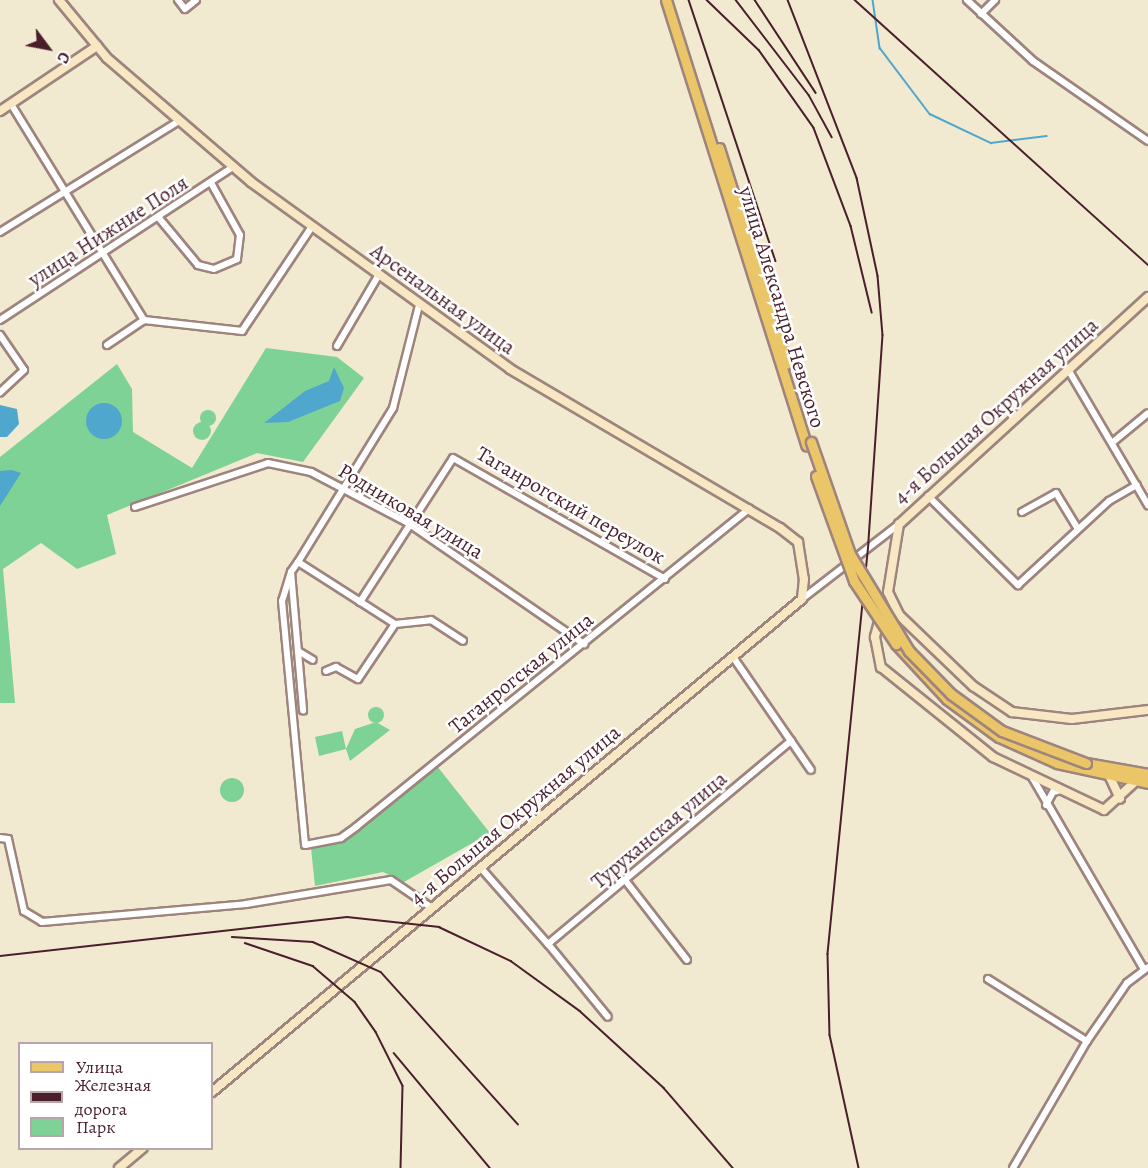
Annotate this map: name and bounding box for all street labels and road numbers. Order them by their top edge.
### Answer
street label: улица Нижние Поля [23,170,193,292]
street label: улица Александра Невского [733,183,831,431]
street label: Арсенальная улица [366,238,520,360]
street label: 4-я Большая Окружная улица [889,312,1103,510]
street label: Таганрогский переулок [472,441,670,569]
street label: Родниковая улица [334,458,488,564]
street label: Таганрогская улица [444,607,598,739]
street label: 4-я Большая Окружная улица [405,720,625,910]
street label: Туруханская улица [586,766,732,894]

